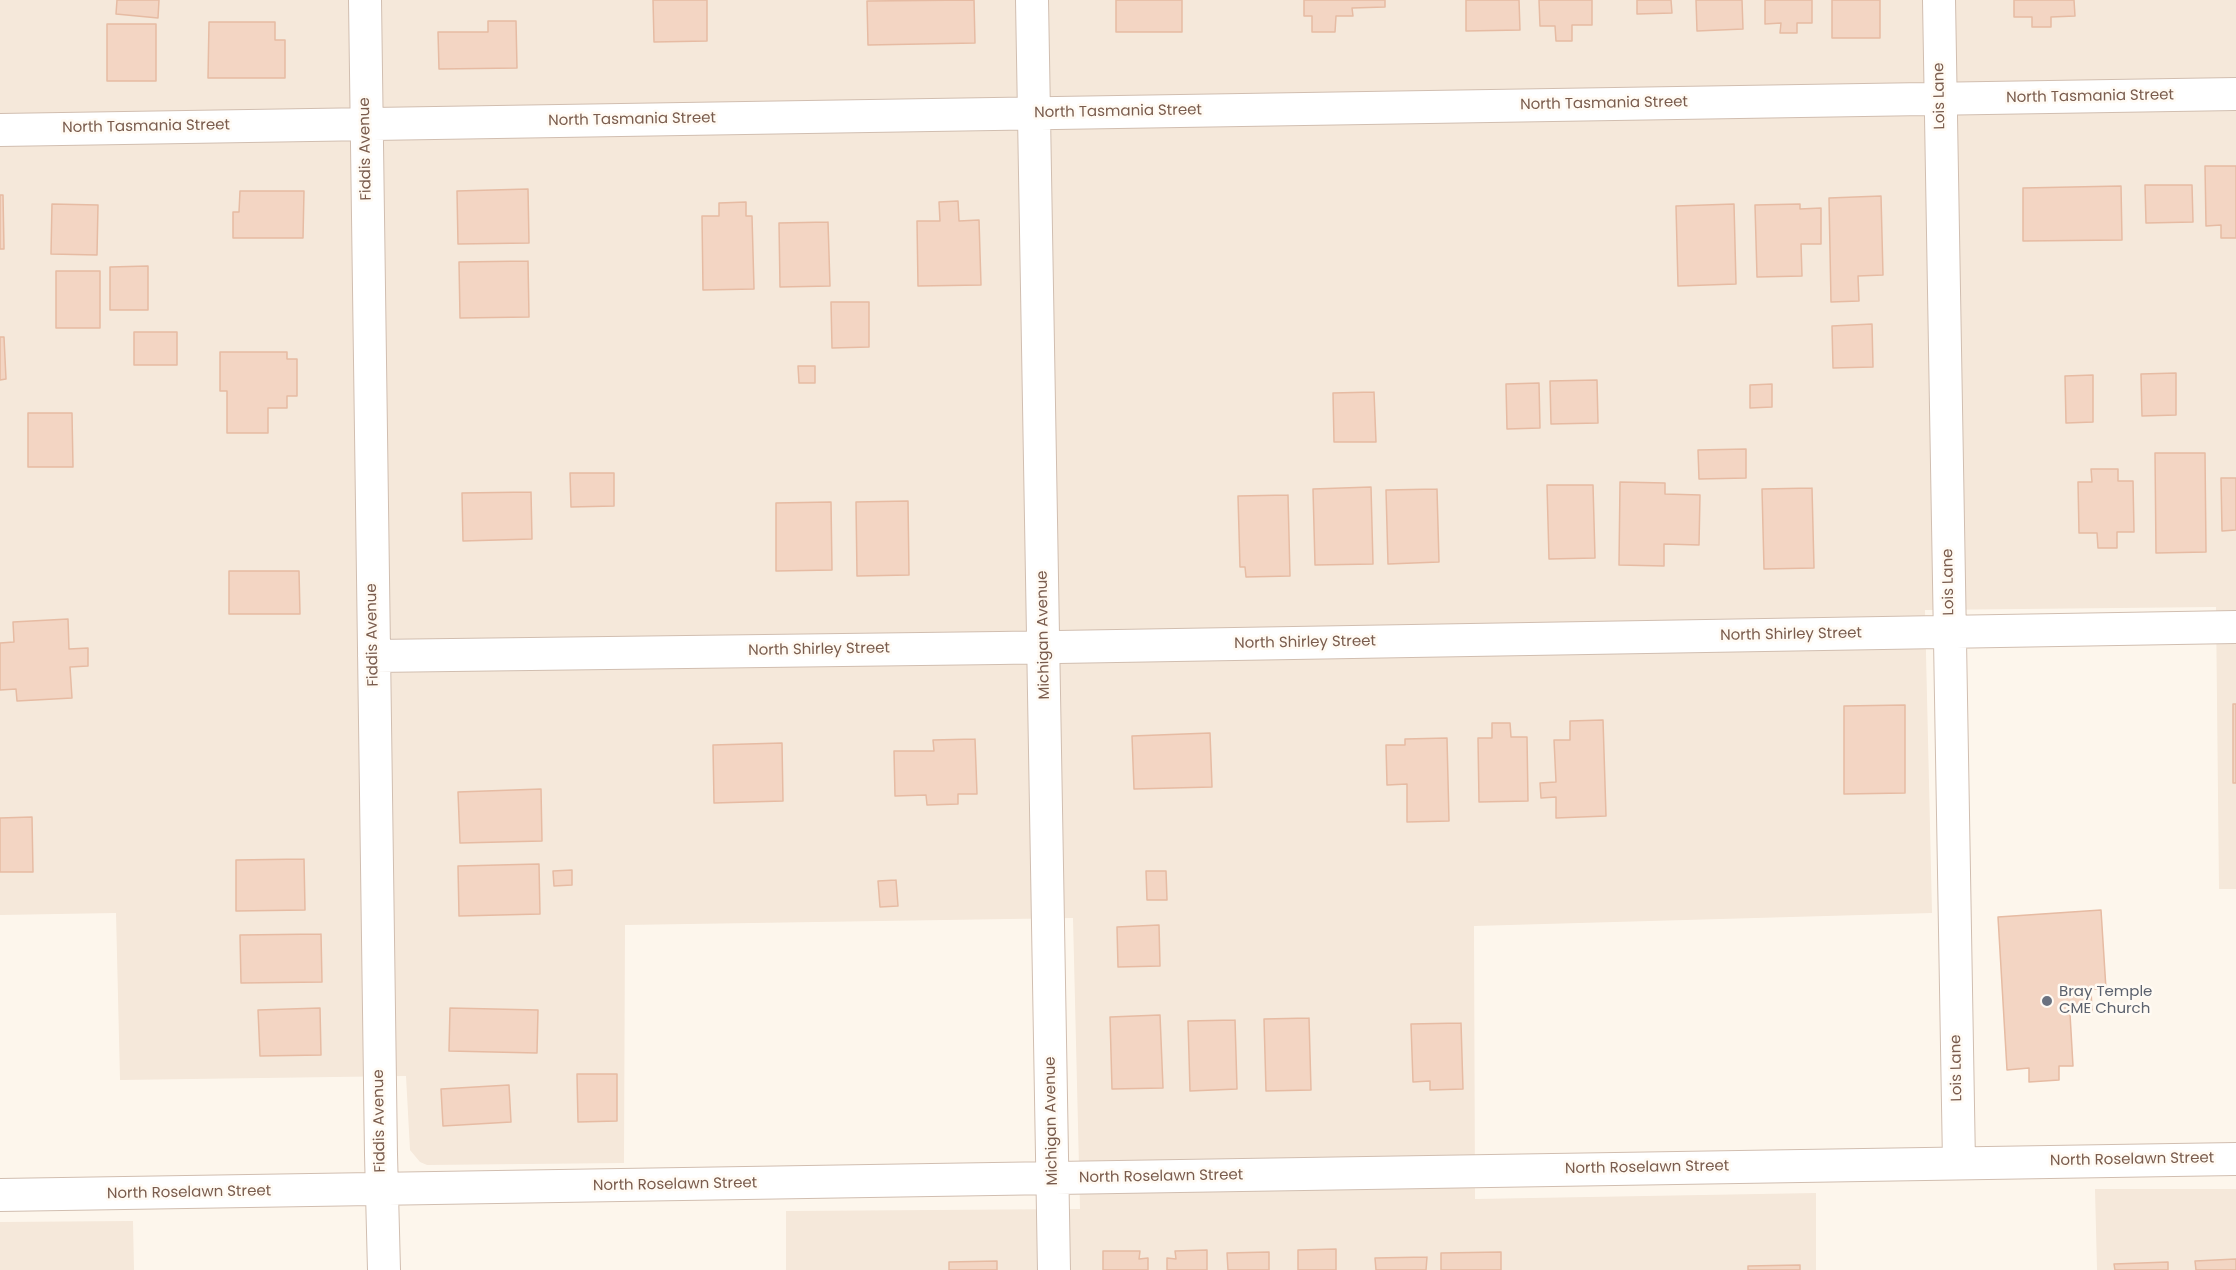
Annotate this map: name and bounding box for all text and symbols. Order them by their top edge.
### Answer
street label: Lois Lane [1930,62,1950,130]
street label: North Tasmania Street [2006,87,2174,107]
street label: North Tasmania Street [1520,94,1688,114]
street label: Fiddis Avenue [356,97,376,201]
street label: North Tasmania Street [1034,102,1202,122]
street label: North Tasmania Street [548,110,716,130]
street label: North Tasmania Street [62,117,230,137]
street label: Lois Lane [1939,548,1959,616]
street label: Michigan Avenue [1034,570,1054,700]
street label: Fiddis Avenue [363,583,383,687]
street label: North Shirley Street [1720,625,1862,645]
street label: North Shirley Street [1234,633,1376,653]
street label: North Shirley Street [748,640,890,660]
place label: Bray Temple CME Church [2059,983,2152,1018]
marker: Bray Temple CME Church [2040,994,2054,1008]
street label: Lois Lane [1947,1034,1967,1102]
street label: Michigan Avenue [1042,1056,1062,1186]
street label: Fiddis Avenue [370,1069,390,1173]
street label: North Roselawn Street [2050,1150,2214,1170]
street label: North Roselawn Street [1565,1158,1729,1178]
street label: North Roselawn Street [1079,1167,1243,1187]
street label: North Roselawn Street [593,1175,757,1195]
street label: North Roselawn Street [107,1183,271,1203]

